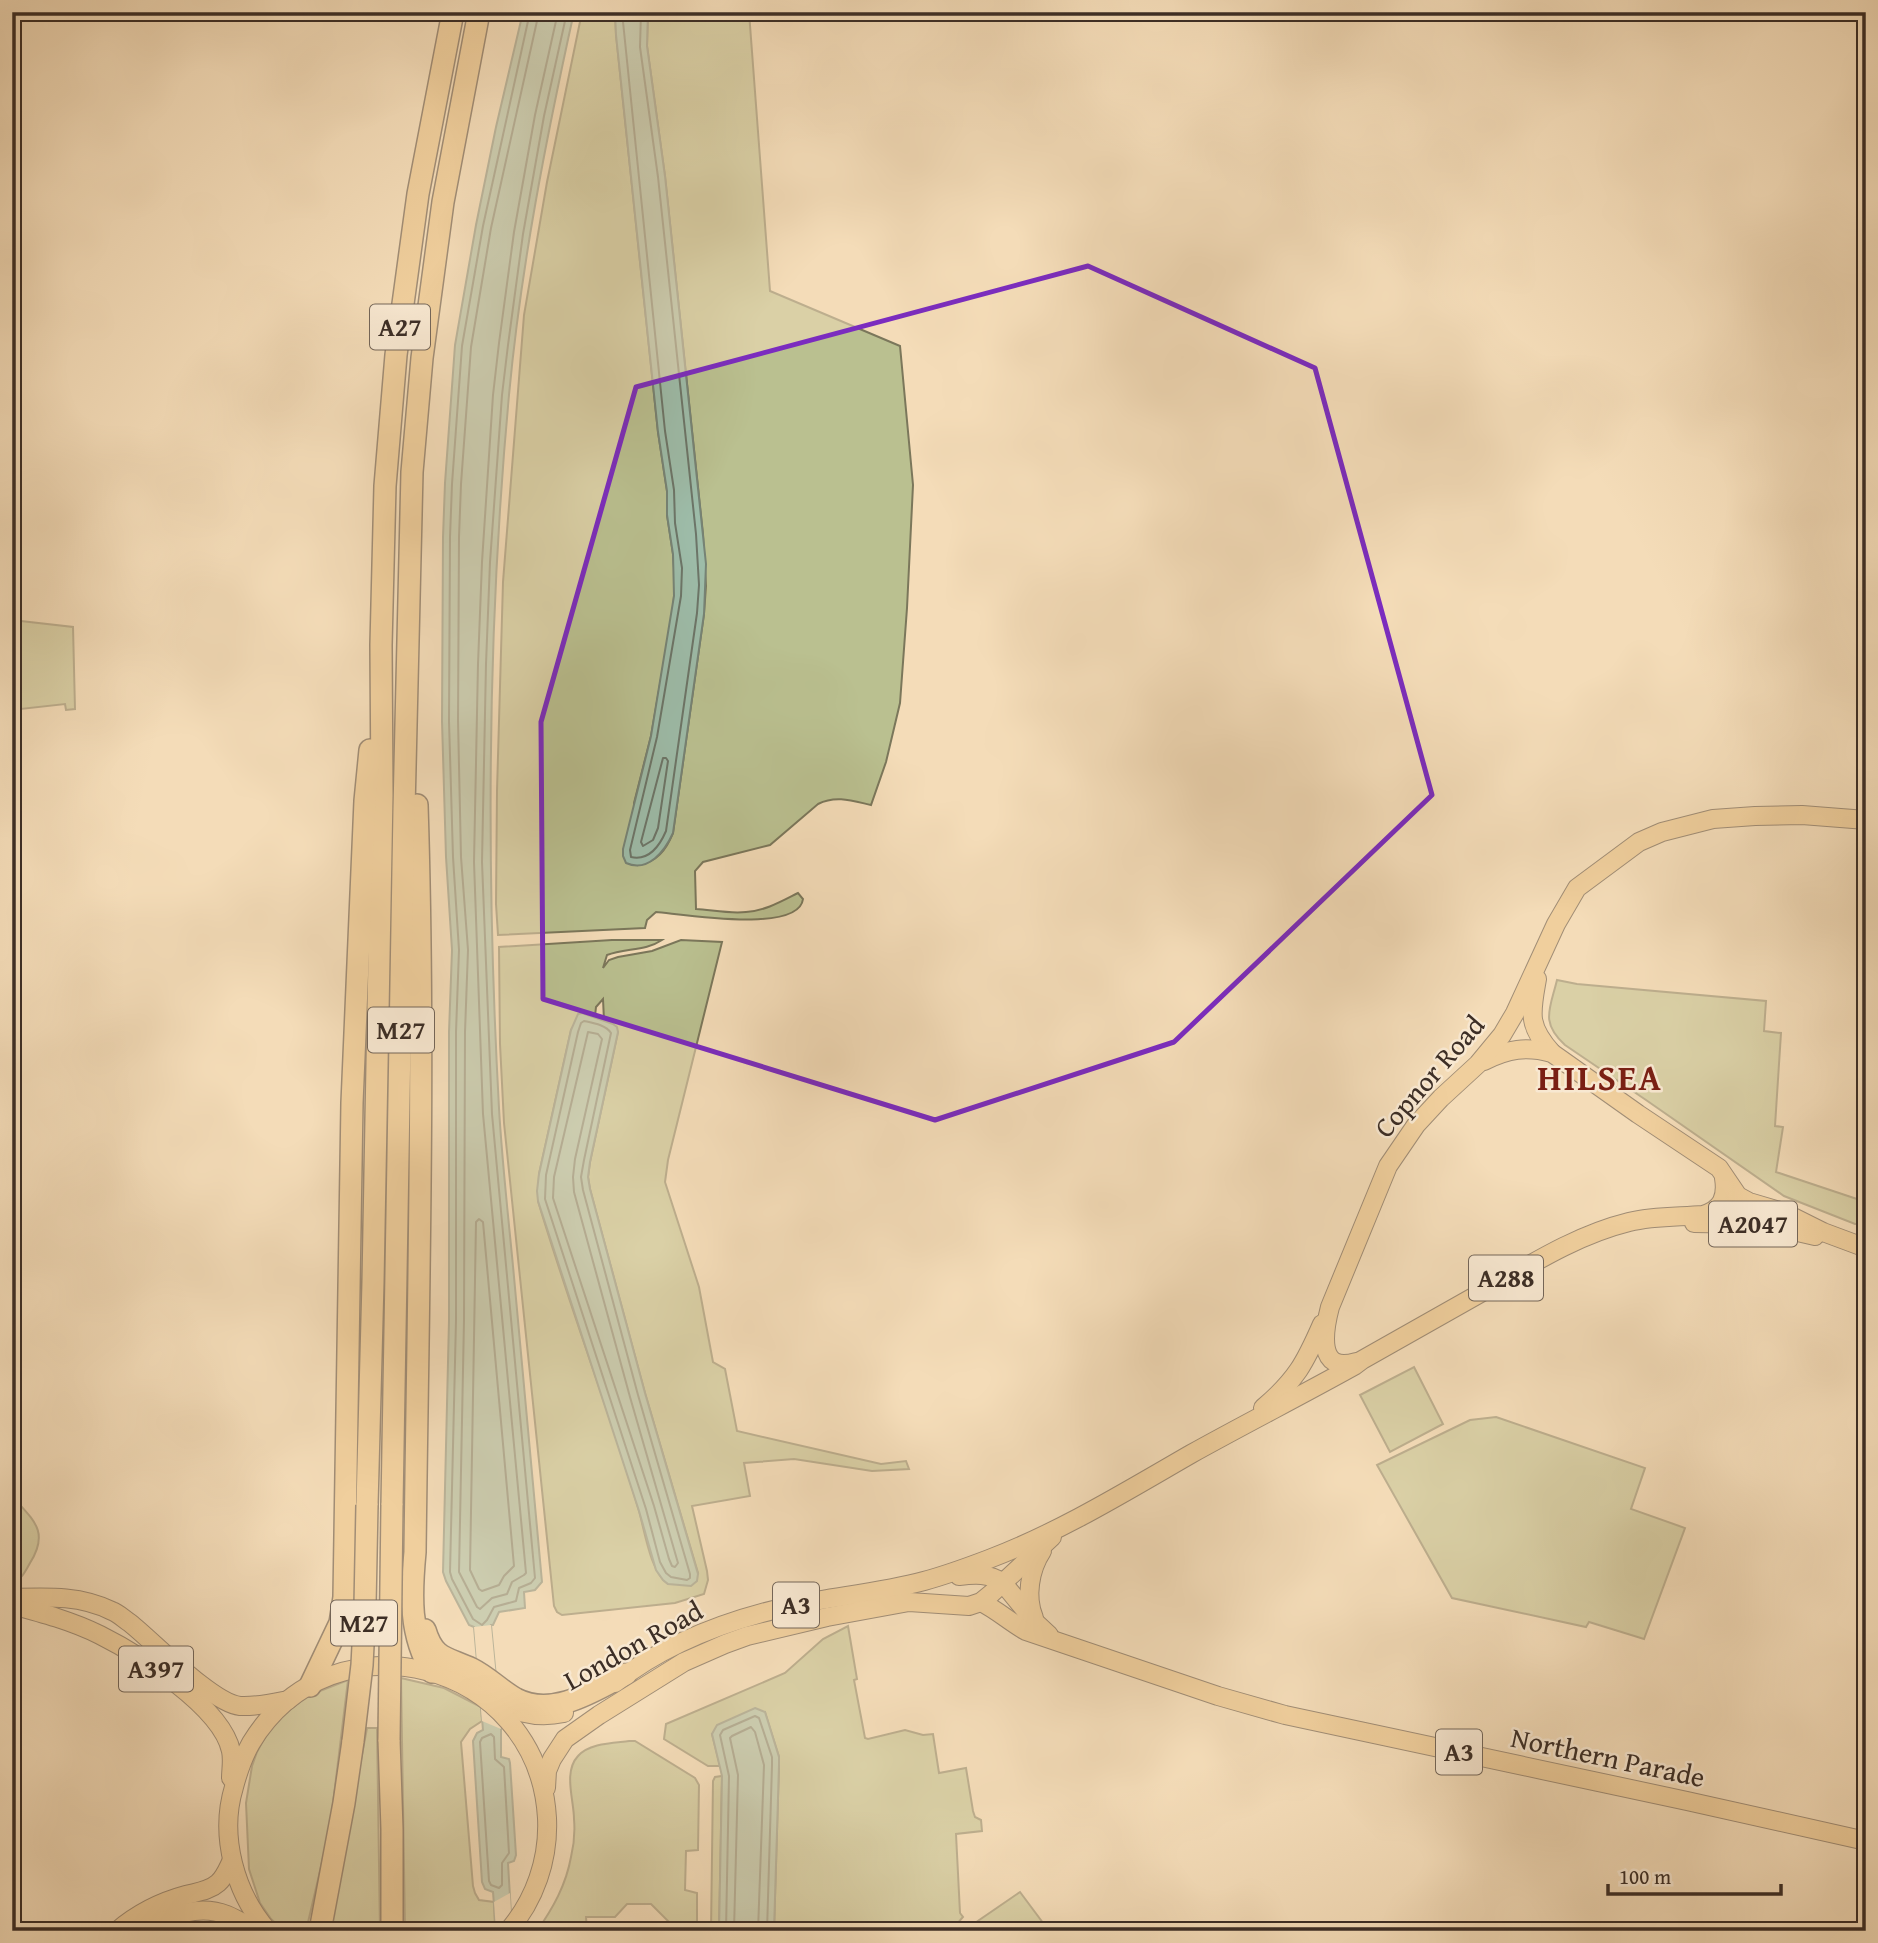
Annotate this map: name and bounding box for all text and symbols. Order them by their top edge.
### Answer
road number: A27 [370,304,430,350]
street label: Copnor Road [1364,1005,1494,1146]
road number: M27 [368,1007,434,1052]
district label: HILSEA [1537,1052,1663,1103]
road number: A2047 [1709,1202,1797,1246]
road number: A288 [1469,1256,1543,1301]
road number: A3 [773,1582,819,1628]
street label: London Road [556,1589,710,1700]
road number: M27 [331,1600,397,1646]
road number: A397 [119,1646,193,1692]
street label: Northern Parade [1507,1716,1709,1797]
road number: A3 [1436,1730,1482,1774]
scale bar [1608,1852,1782,1896]
text: 100 m [1619,1861,1671,1892]

